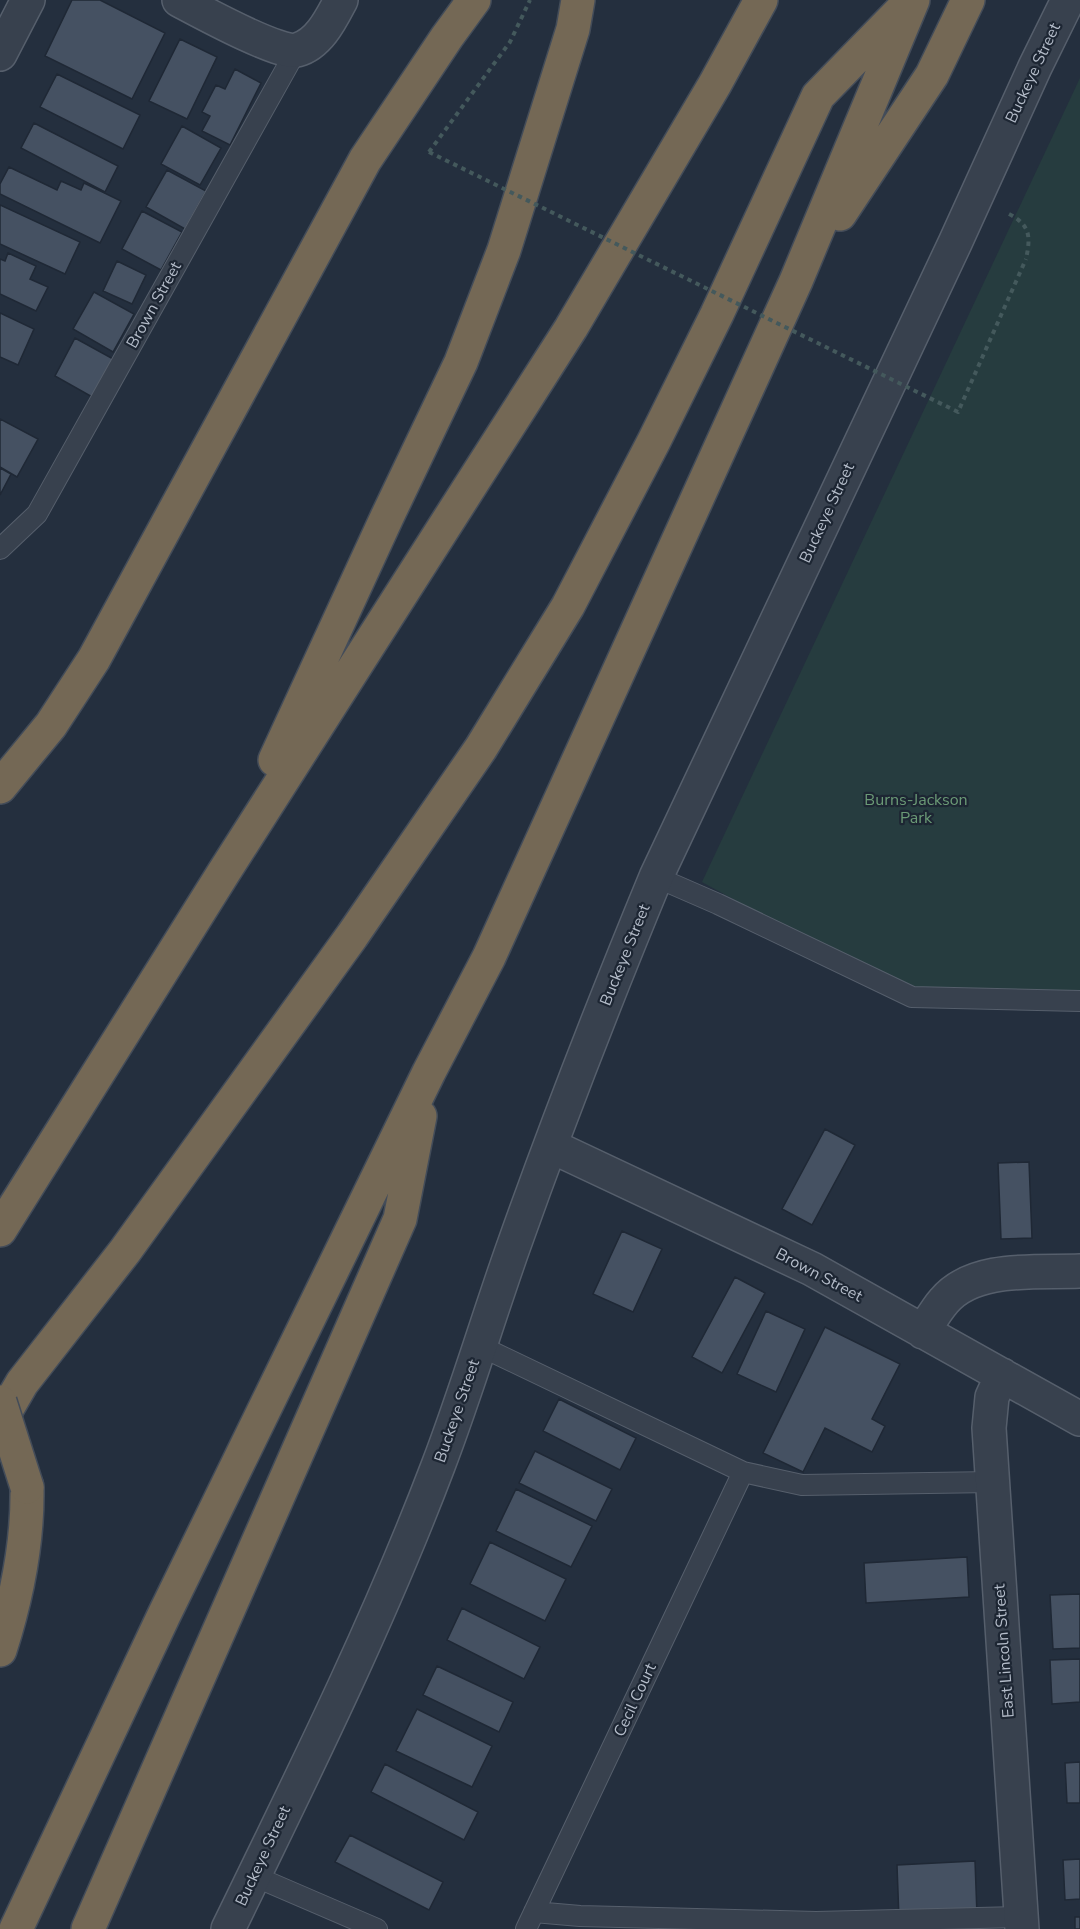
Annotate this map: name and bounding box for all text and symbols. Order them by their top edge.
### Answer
street label: Buckeye Street [1000,19,1066,126]
street label: Brown Street [121,258,187,352]
street label: Buckeye Street [794,459,860,566]
park label: Burns-Jackson Park [864,789,968,829]
street label: Buckeye Street [595,901,656,1009]
street label: Brown Street [772,1243,867,1307]
street label: Buckeye Street [429,1356,485,1466]
street label: East Lincoln Street [988,1583,1020,1719]
street label: Cecil Court [608,1659,662,1740]
street label: Buckeye Street [230,1802,296,1909]

